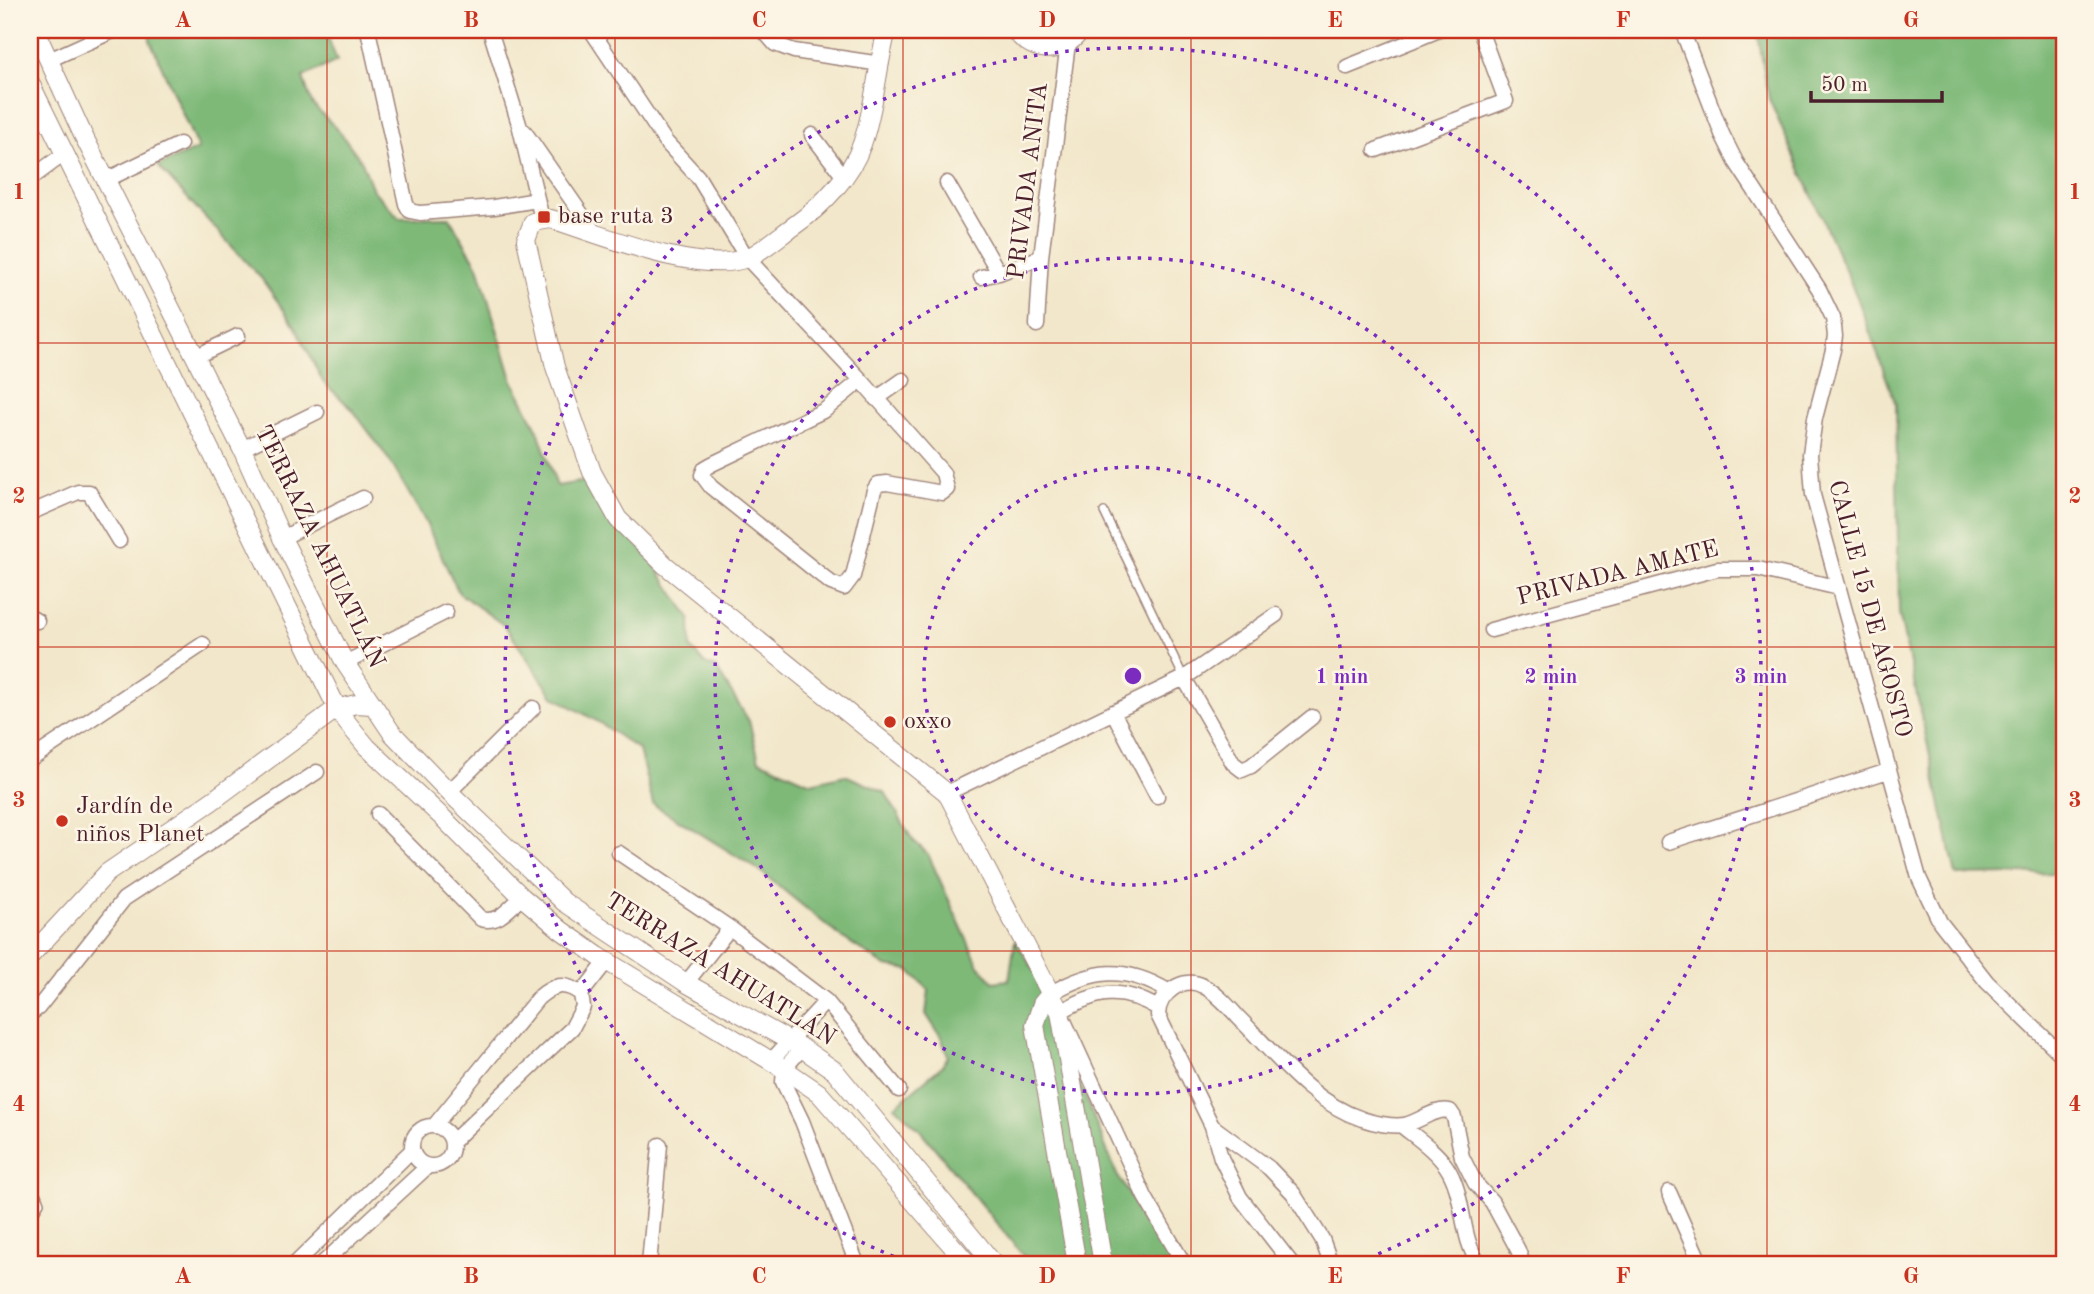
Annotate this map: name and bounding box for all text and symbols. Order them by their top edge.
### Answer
text: A [174,9,192,32]
text: B [463,9,479,32]
text: C [751,9,767,32]
text: D [1038,9,1056,32]
text: E [1327,9,1343,32]
text: F [1615,9,1631,32]
text: G [1903,9,1919,32]
scale bar [1811,60,1942,104]
text: 50 m [1821,75,1868,96]
street label: PRIVADA ANITA [1005,81,1053,281]
text: 1 [12,181,26,204]
text: 1 [2068,181,2082,204]
place label: base ruta 3 [558,205,674,229]
marker: base ruta 3 [536,209,552,225]
street label: TERRAZA AHUATLÁN [250,420,392,672]
street label: CALLE 15 DE AGOSTO [1823,478,1915,740]
text: 2 [12,485,26,508]
text: 2 [2068,485,2082,508]
street label: PRIVADA AMATE [1515,537,1721,611]
centre of rings [1121,664,1145,688]
text: 1 min [1316,667,1368,688]
text: 2 min [1525,667,1577,688]
text: 3 min [1735,667,1787,688]
place label: oxxo [904,710,952,734]
marker: oxxo [882,714,898,730]
text: 3 [12,789,26,812]
text: 3 [2068,789,2082,812]
place label: Jardín de niños Planet [76,795,205,847]
marker: Jardín de niños Planet [54,813,70,829]
street label: TERRAZA AHUATLÁN [600,886,842,1051]
text: 4 [12,1093,26,1116]
text: 4 [2068,1093,2082,1116]
text: A [174,1265,192,1288]
text: B [463,1265,479,1288]
text: C [751,1265,767,1288]
text: D [1038,1265,1056,1288]
text: E [1327,1265,1343,1288]
text: F [1615,1265,1631,1288]
text: G [1903,1265,1919,1288]

